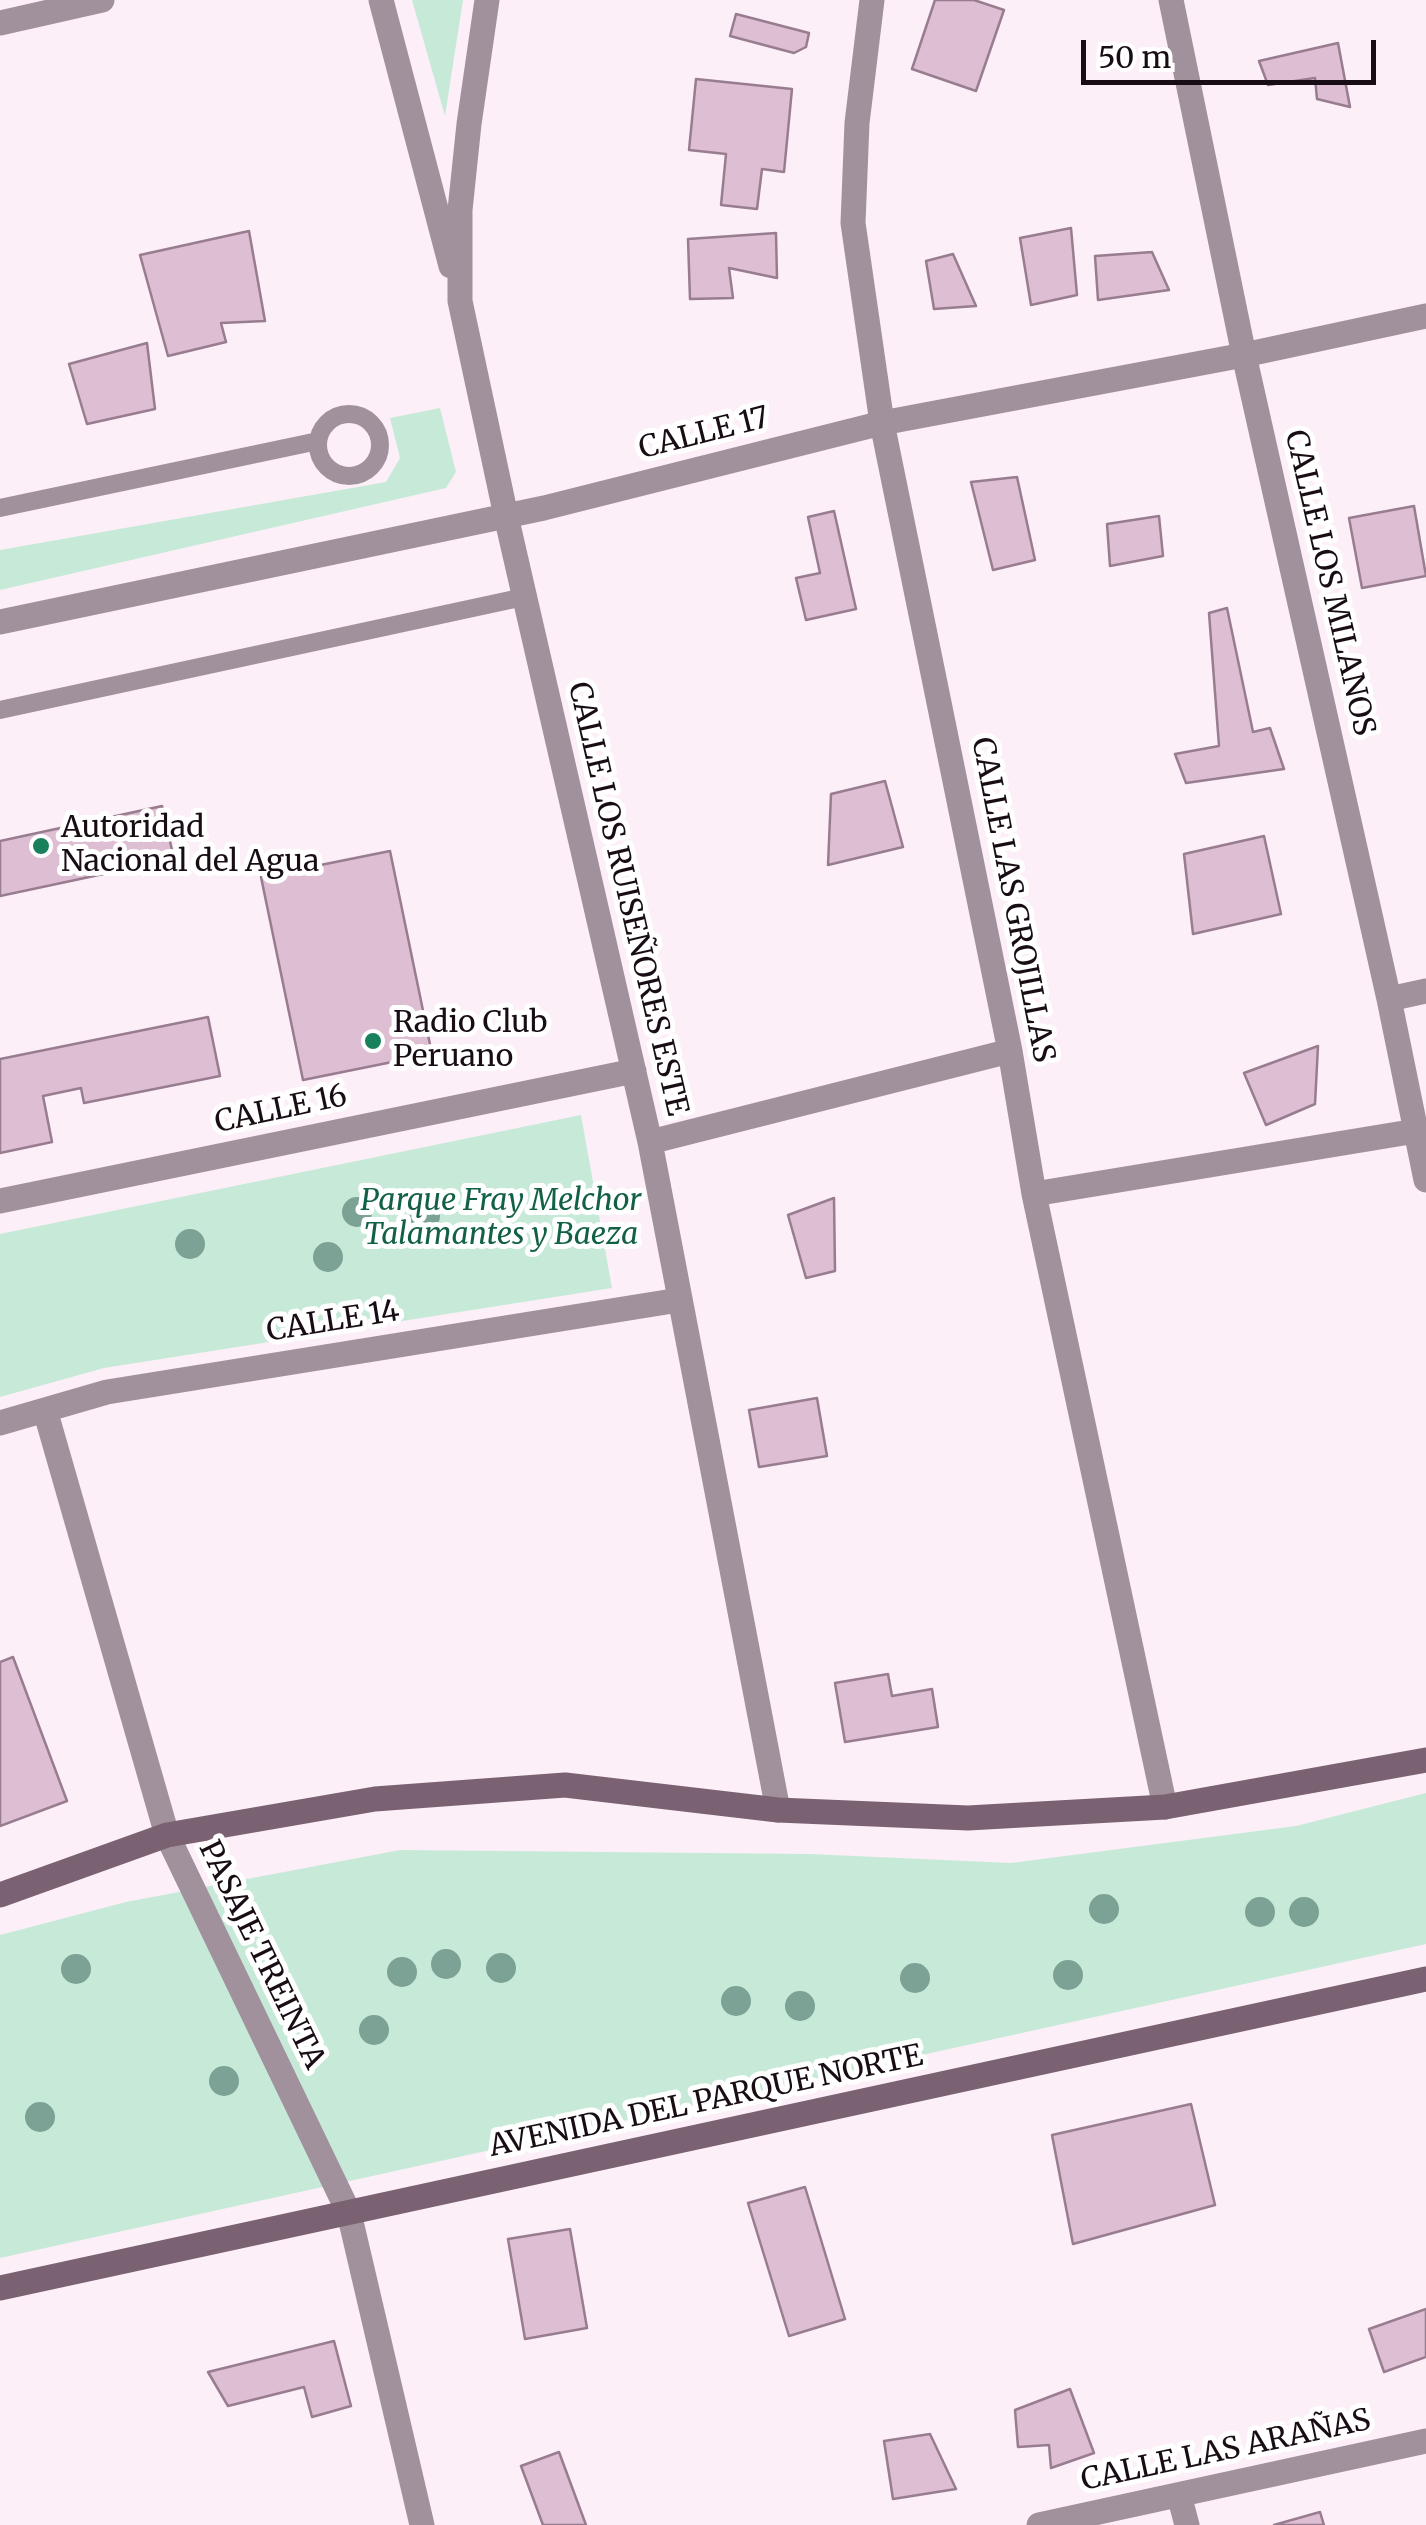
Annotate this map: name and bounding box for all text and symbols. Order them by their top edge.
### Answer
scale bar [1086,20,1381,82]
text: 50 m [1098,38,1171,76]
street label: CALLE 17 [635,401,773,467]
street label: CALLE LOS MILANOS [1276,427,1382,739]
street label: CALLE LOS RUISEÑORES ESTE [560,679,694,1119]
street label: CALLE LAS GROJILLAS [963,734,1061,1066]
place label: Autoridad Nacional del Agua [61,811,319,882]
marker: Autoridad Nacional del Agua [30,835,52,857]
place label: Radio Club Peruano [393,1006,547,1076]
marker: Radio Club Peruano [362,1030,384,1052]
street label: CALLE 16 [212,1078,350,1142]
park label: Parque Fray Melchor Talamantes y Baeza [361,1184,641,1254]
street label: CALLE 14 [264,1294,402,1350]
street label: PASAJE TREINTA [190,1835,332,2075]
street label: AVENIDA DEL PARQUE NORTE [486,2038,926,2166]
street label: CALLE LAS ARAÑAS [1078,2403,1374,2499]

